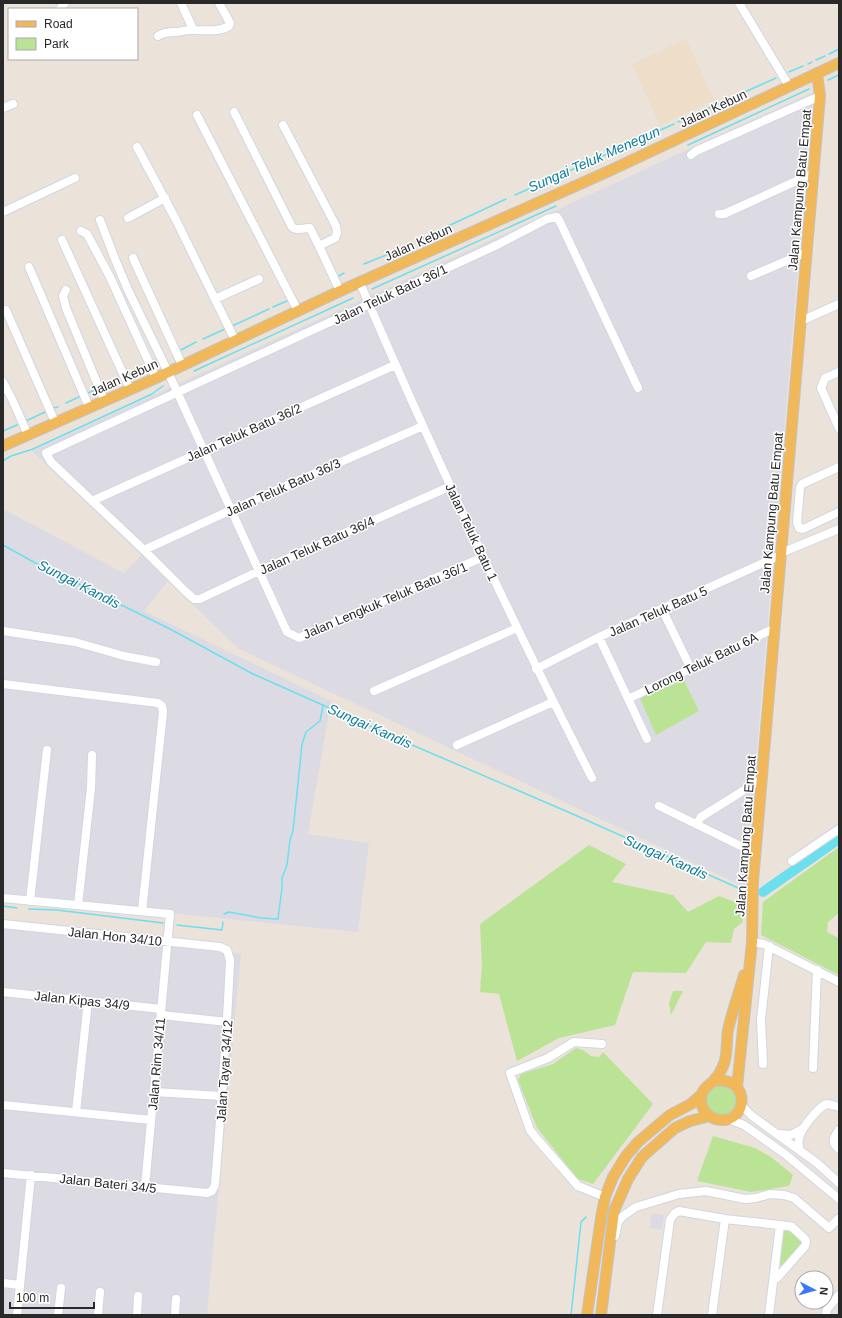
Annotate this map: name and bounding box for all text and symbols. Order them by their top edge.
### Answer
legend [8,8,138,60]
text: Road [44,17,73,31]
text: Park [44,37,70,51]
street label: Jalan Kebun [677,86,749,131]
street label: Jalan Kampung Batu Empat [785,108,814,271]
water label: Sungai Teluk Menegun [526,123,663,195]
street label: Jalan Kebun [382,221,454,264]
street label: Jalan Teluk Batu 36/1 [331,261,450,327]
street label: Jalan Kebun [88,356,160,399]
street label: Jalan Teluk Batu 36/2 [184,400,304,465]
street label: Jalan Kampung Batu Empat [757,431,786,594]
street label: Jalan Teluk Batu 36/3 [223,455,343,520]
street label: Jalan Teluk Batu 1 [442,481,501,583]
street label: Jalan Teluk Batu 36/4 [257,513,377,578]
water label: Sungai Kandis [35,556,123,612]
street label: Jalan Lengkuk Teluk Batu 36/1 [301,559,470,642]
street label: Jalan Teluk Batu 5 [607,583,710,640]
street label: Lorong Teluk Batu 6A [642,629,761,697]
water label: Sungai Kandis [326,700,414,752]
street label: Jalan Kampung Batu Empat [732,754,759,917]
water label: Sungai Kandis [622,831,710,883]
street label: Jalan Hon 34/10 [67,924,163,949]
street label: Jalan Kipas 34/9 [33,988,131,1013]
street label: Jalan Rim 34/11 [145,1017,168,1111]
street label: Jalan Tayar 34/12 [213,1019,236,1123]
street label: Jalan Bateri 34/5 [59,1171,157,1196]
north arrow [794,1270,834,1310]
scale bar [10,1284,94,1310]
text: N [818,1286,830,1296]
text: 100 m [16,1291,49,1305]

